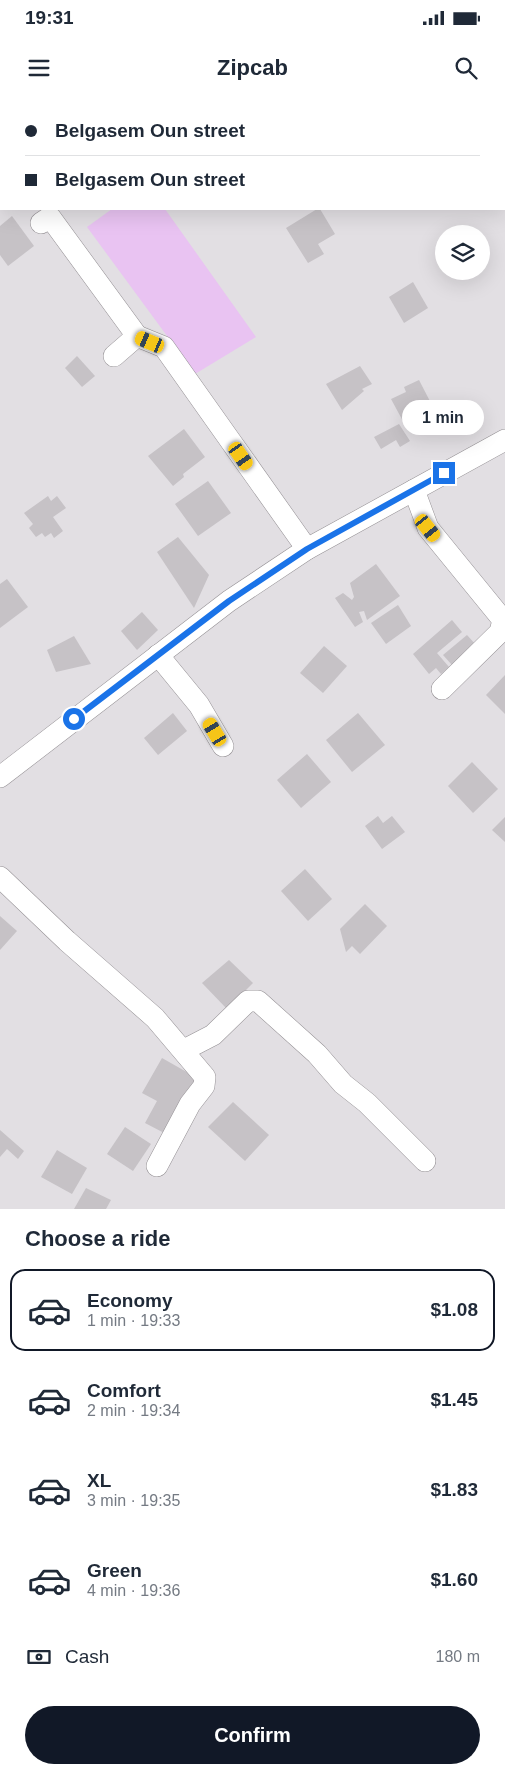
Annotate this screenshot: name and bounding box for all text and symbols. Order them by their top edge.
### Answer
text: 19:31 [25,7,74,28]
icon: menu [25,54,53,82]
icon: search [452,54,480,82]
text: Zipcab [217,55,288,80]
text: Belgasem Oun street [55,120,245,141]
text: Belgasem Oun street [55,169,245,190]
map controls [435,225,490,280]
button: layers [435,225,490,280]
car [133,329,166,355]
callout: 1 min [403,400,485,436]
text: 1 min [422,409,464,426]
car [226,439,255,473]
route end [433,462,455,484]
car [412,512,443,544]
route start [63,708,85,730]
car [200,715,229,749]
text: Choose a ride [25,1226,170,1251]
icon: car [27,1288,72,1333]
text: Economy [87,1290,173,1311]
text: $1.08 [430,1299,478,1320]
text: 1 min · 19:33 [87,1312,180,1329]
icon: car [27,1378,72,1423]
text: Comfort [87,1380,161,1401]
text: $1.45 [430,1389,478,1410]
text: 2 min · 19:34 [87,1402,180,1419]
icon: car [27,1468,72,1513]
text: XL [87,1470,111,1491]
text: $1.83 [430,1479,478,1500]
text: 3 min · 19:35 [87,1492,180,1509]
icon: car [27,1558,72,1603]
text: Green [87,1560,142,1581]
text: $1.60 [430,1569,478,1590]
text: 4 min · 19:36 [87,1582,180,1599]
icon: cash [25,1643,53,1671]
text: Cash [65,1646,109,1667]
text: 180 m [436,1648,480,1665]
button: Confirm [25,1706,480,1764]

